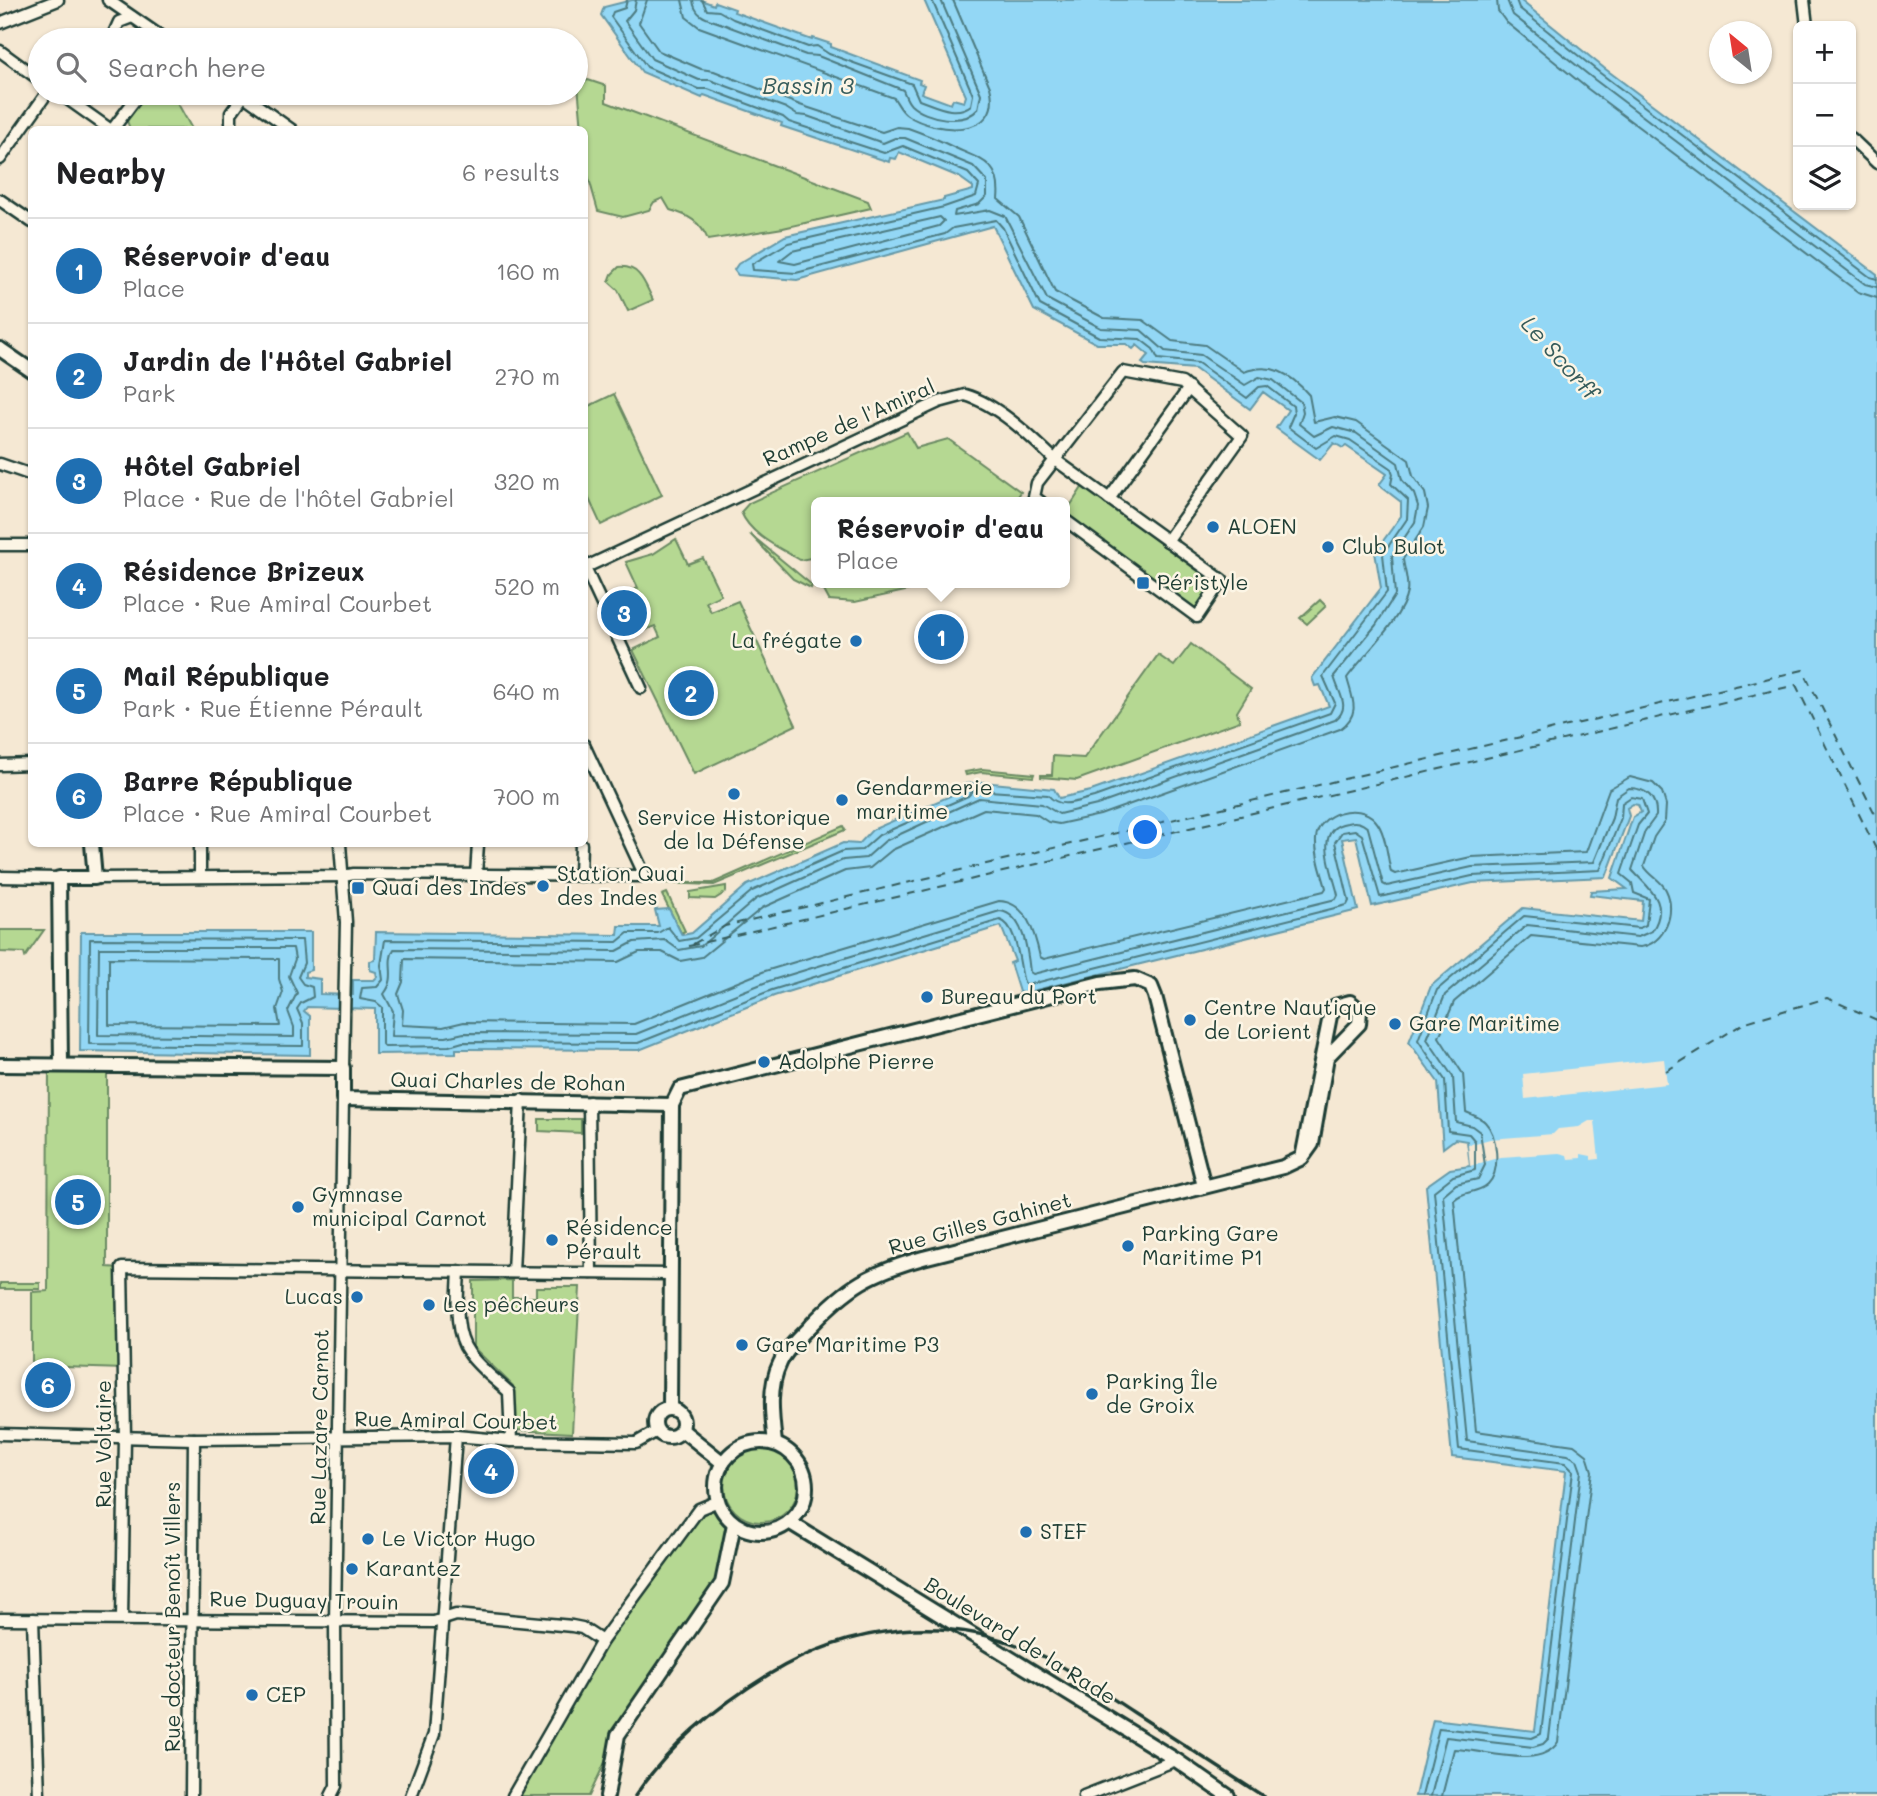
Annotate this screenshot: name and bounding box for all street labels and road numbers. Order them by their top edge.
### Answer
street label: Rampe de l'Amiral [758,372,939,472]
street label: Quai Charles de Rohan [390,1065,626,1096]
street label: Rue Gilles Gahinet [885,1185,1074,1260]
street label: Rue Lazare Carnot [303,1329,334,1525]
street label: Rue Voltaire [89,1380,116,1508]
street label: Rue Amiral Courbet [354,1404,558,1435]
street label: Rue docteur Benoît Villers [158,1482,185,1752]
street label: Boulevard de la Rade [920,1570,1122,1710]
street label: Rue Duguay Trouin [209,1584,399,1615]

